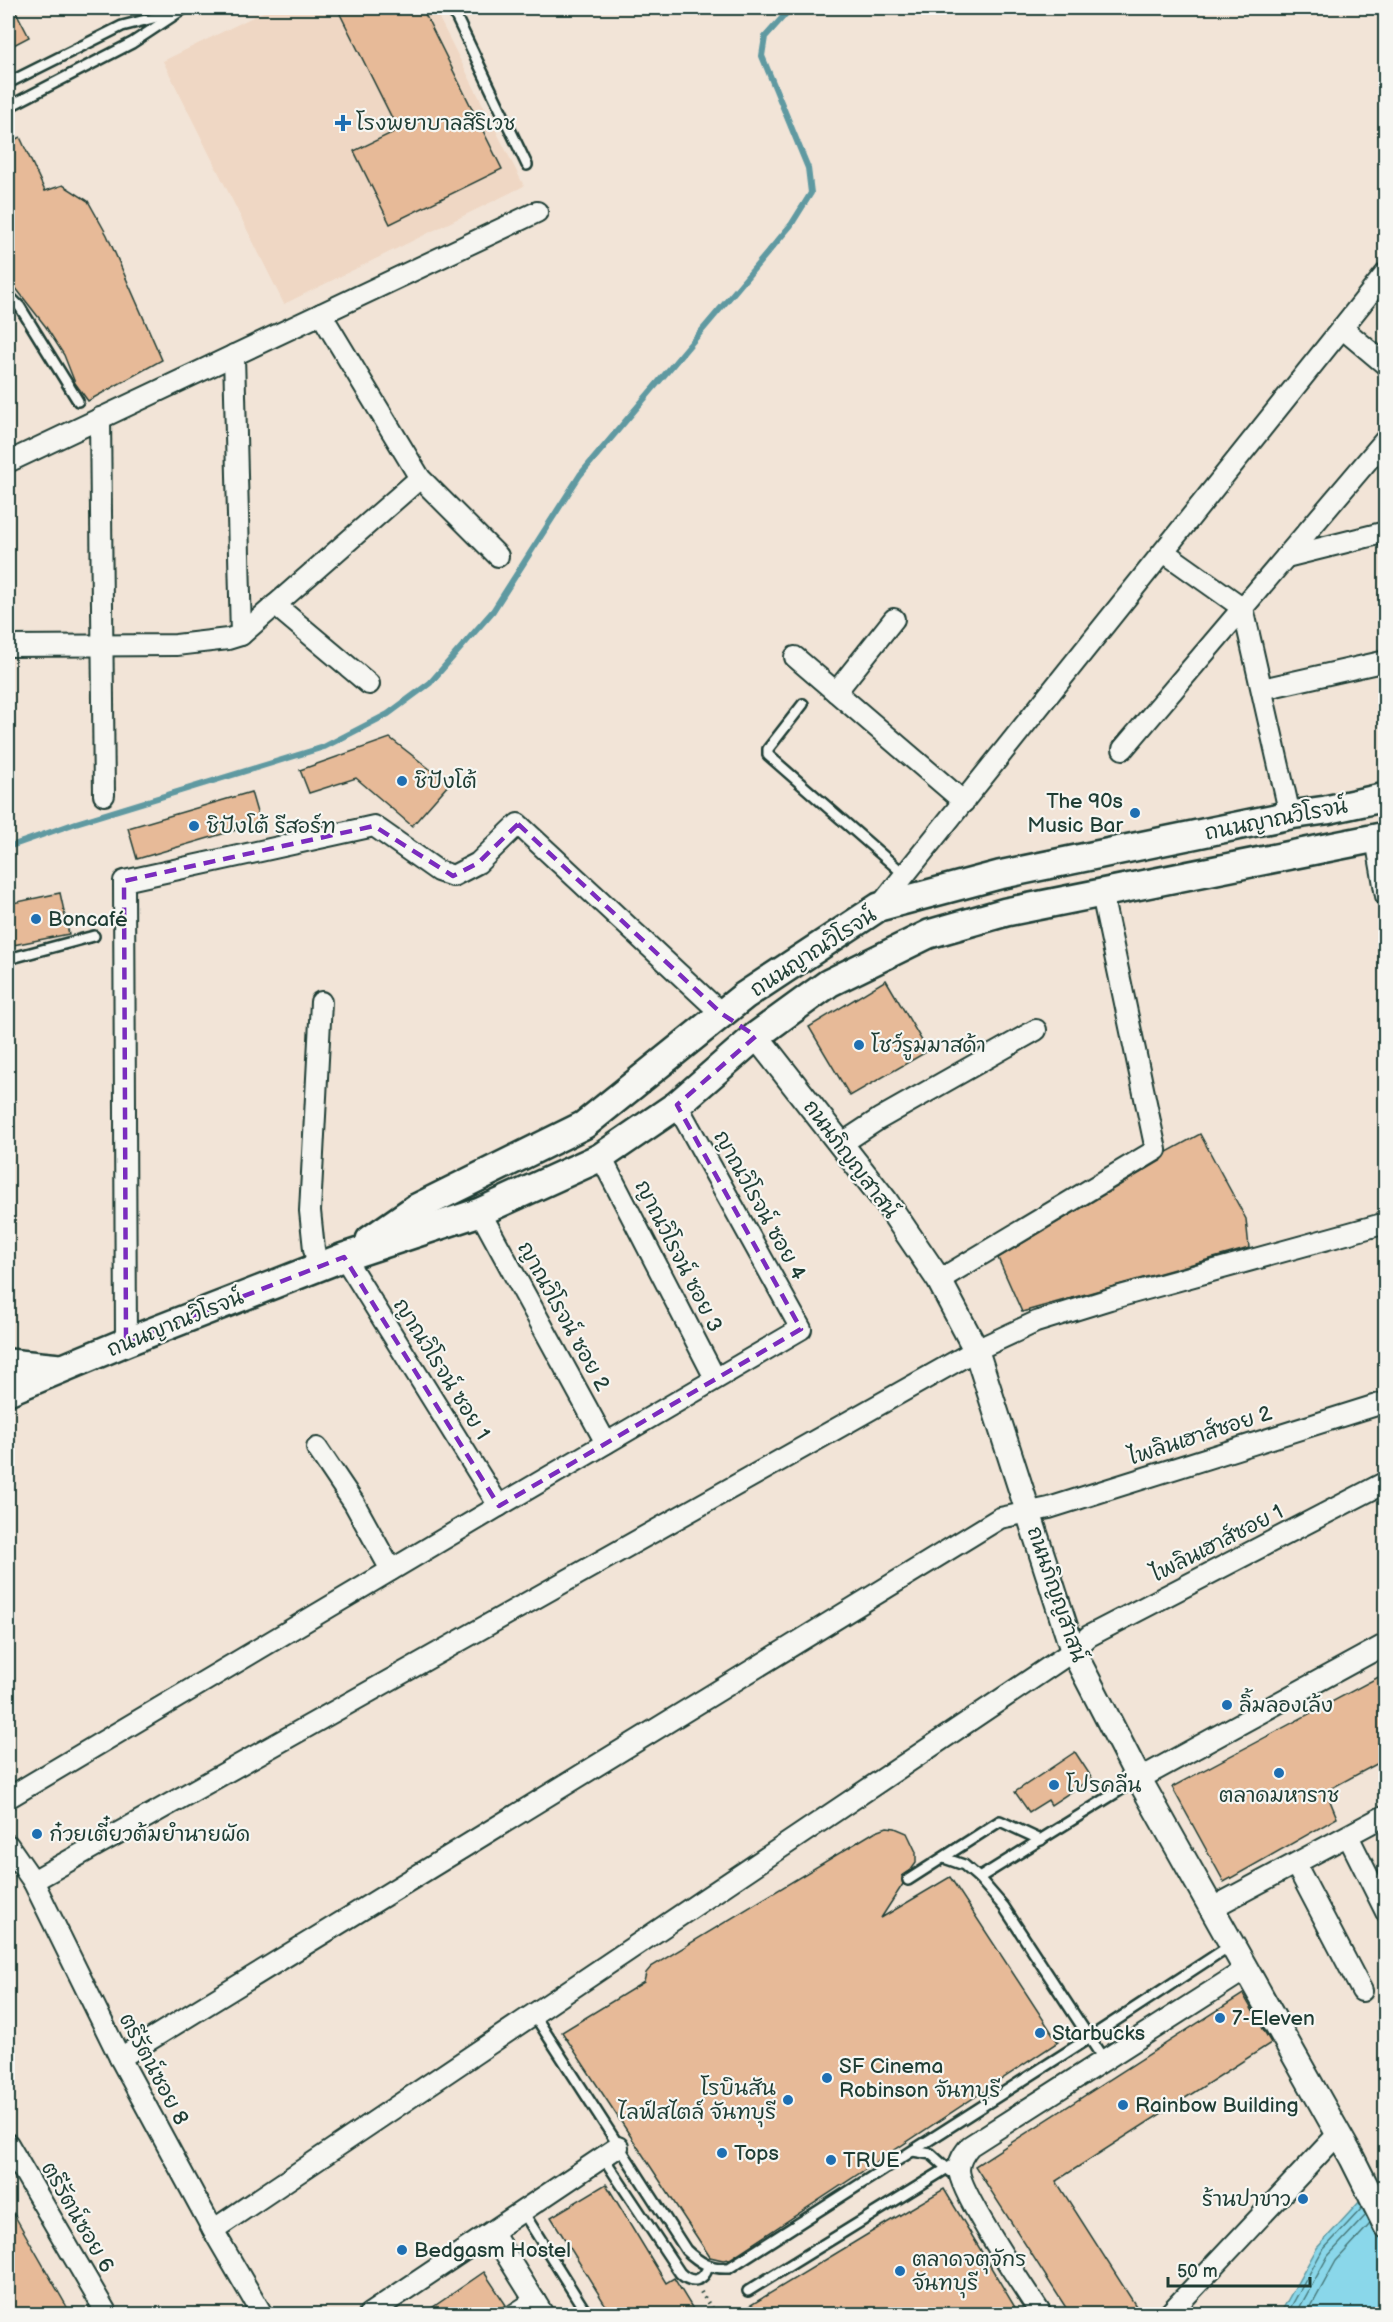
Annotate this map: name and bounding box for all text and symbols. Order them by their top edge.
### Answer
place label: โรงพยาบาลสิริเวช [356,110,515,136]
marker: โรงพยาบาลสิริเวช [334,114,352,132]
place label: ชิปังโต้ [414,768,477,794]
marker: ชิปังโต้ [395,774,409,788]
place label: The 90s Music Bar [1027,789,1123,838]
street label: ถนนญาณวิโรจน์ [1202,792,1350,846]
marker: The 90s Music Bar [1128,806,1142,820]
place label: ชิปังโต้ รีสอร์ท [206,813,336,839]
marker: ชิปังโต้ รีสอร์ท [187,819,201,833]
street label: ถนนญาณวิโรจน์ [745,902,881,1002]
place label: Boncafé [48,907,128,932]
marker: Boncafé [29,912,43,926]
place label: โชว์รูมมาสด้า [871,1032,986,1061]
marker: โชว์รูมมาสด้า [852,1038,866,1052]
street label: ถนนภิญญสาสน์ [798,1095,904,1223]
street label: ญาณวิโรจน์ ซอย 4 [708,1126,812,1284]
street label: ญาณวิโรจน์ ซอย 3 [629,1176,729,1336]
street label: ญาณวิโรจน์ ซอย 2 [512,1237,616,1396]
street label: ถนนญาณวิโรจน์ [103,1284,247,1362]
street label: ญาณวิโรจน์ ซอย 1 [388,1293,496,1445]
street label: ไพลินเฮาส์ซอย 2 [1124,1399,1276,1471]
street label: ไพลินเฮาส์ซอย 1 [1146,1499,1287,1588]
street label: ถนนภิญญสาสน์ [1022,1523,1092,1665]
place label: ลิ้มลองเล้ง [1239,1687,1333,1718]
marker: ลิ้มลองเล้ง [1220,1698,1234,1712]
marker: ตลาดมหาราช [1272,1766,1286,1780]
place label: โปรคลีน [1066,1772,1141,1798]
marker: โปรคลีน [1047,1778,1061,1792]
place label: ตลาดมหาราช [1219,1783,1339,1808]
place label: ก๋วยเตี๋ยวต้มยำนายผัด [49,1815,250,1847]
marker: ก๋วยเตี๋ยวต้มยำนายผัด [30,1827,44,1841]
place label: 7-Eleven [1232,2006,1315,2031]
street label: ตรีรัตน์ซอย 8 [114,2009,194,2129]
marker: 7-Eleven [1213,2011,1227,2025]
place label: Starbucks [1052,2021,1145,2046]
marker: Starbucks [1033,2026,1047,2040]
place label: SF Cinema Robinson จันทบุรี [839,2054,1000,2106]
marker: SF Cinema Robinson จันทบุรี [820,2071,834,2085]
place label: โรบินสัน ไลฟ์สไตล์ จันทบุรี [617,2075,776,2128]
marker: โรบินสัน ไลฟ์สไตล์ จันทบุรี [781,2093,795,2107]
place label: Rainbow Building [1135,2093,1299,2118]
marker: Rainbow Building [1116,2098,1130,2112]
place label: Tops [734,2141,779,2166]
marker: Tops [715,2146,729,2160]
place label: TRUE [843,2148,900,2173]
marker: TRUE [824,2153,838,2167]
street label: ตรีรัตน์ซอย 6 [36,2157,120,2277]
place label: ร้านปาขาว [1202,2186,1291,2212]
marker: ร้านปาขาว [1296,2192,1310,2206]
place label: Bedgasm Hostel [414,2238,571,2263]
marker: Bedgasm Hostel [395,2243,409,2257]
place label: ตลาดจตุจักร จันทบุรี [912,2247,1027,2299]
scale bar [1168,2250,1310,2288]
text: 50 m [1177,2261,1218,2282]
marker: ตลาดจตุจักร จันทบุรี [893,2264,907,2278]

